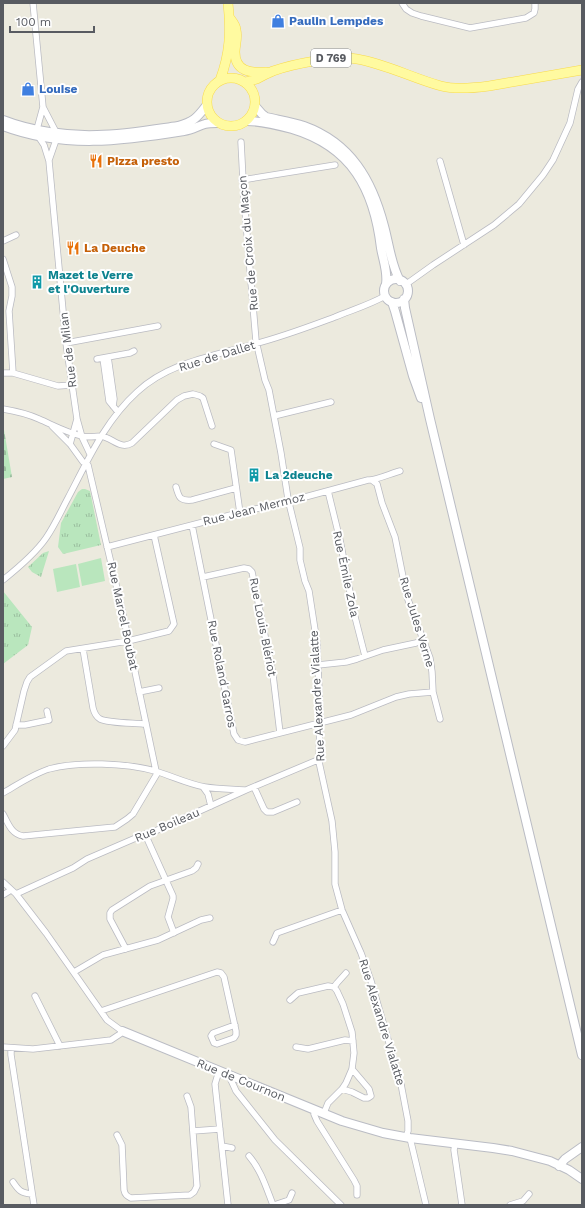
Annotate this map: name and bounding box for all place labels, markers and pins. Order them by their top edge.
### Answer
shop icon: Paulin Lempdes [270,13,286,29]
place label: Paulin Lempdes [289,14,384,28]
shop icon: Louise [20,81,36,97]
place label: Louise [39,82,78,96]
restaurant icon: Pizza presto [88,153,104,169]
place label: Pizza presto [107,154,180,168]
restaurant icon: La Deuche [65,240,81,256]
place label: La Deuche [84,241,146,255]
place label: Mazet le Verre et l'Ouverture [48,268,133,296]
building icon: Mazet le Verre et l'Ouverture [29,274,45,290]
building icon: La 2deuche [246,467,262,483]
place label: La 2deuche [265,468,333,482]

